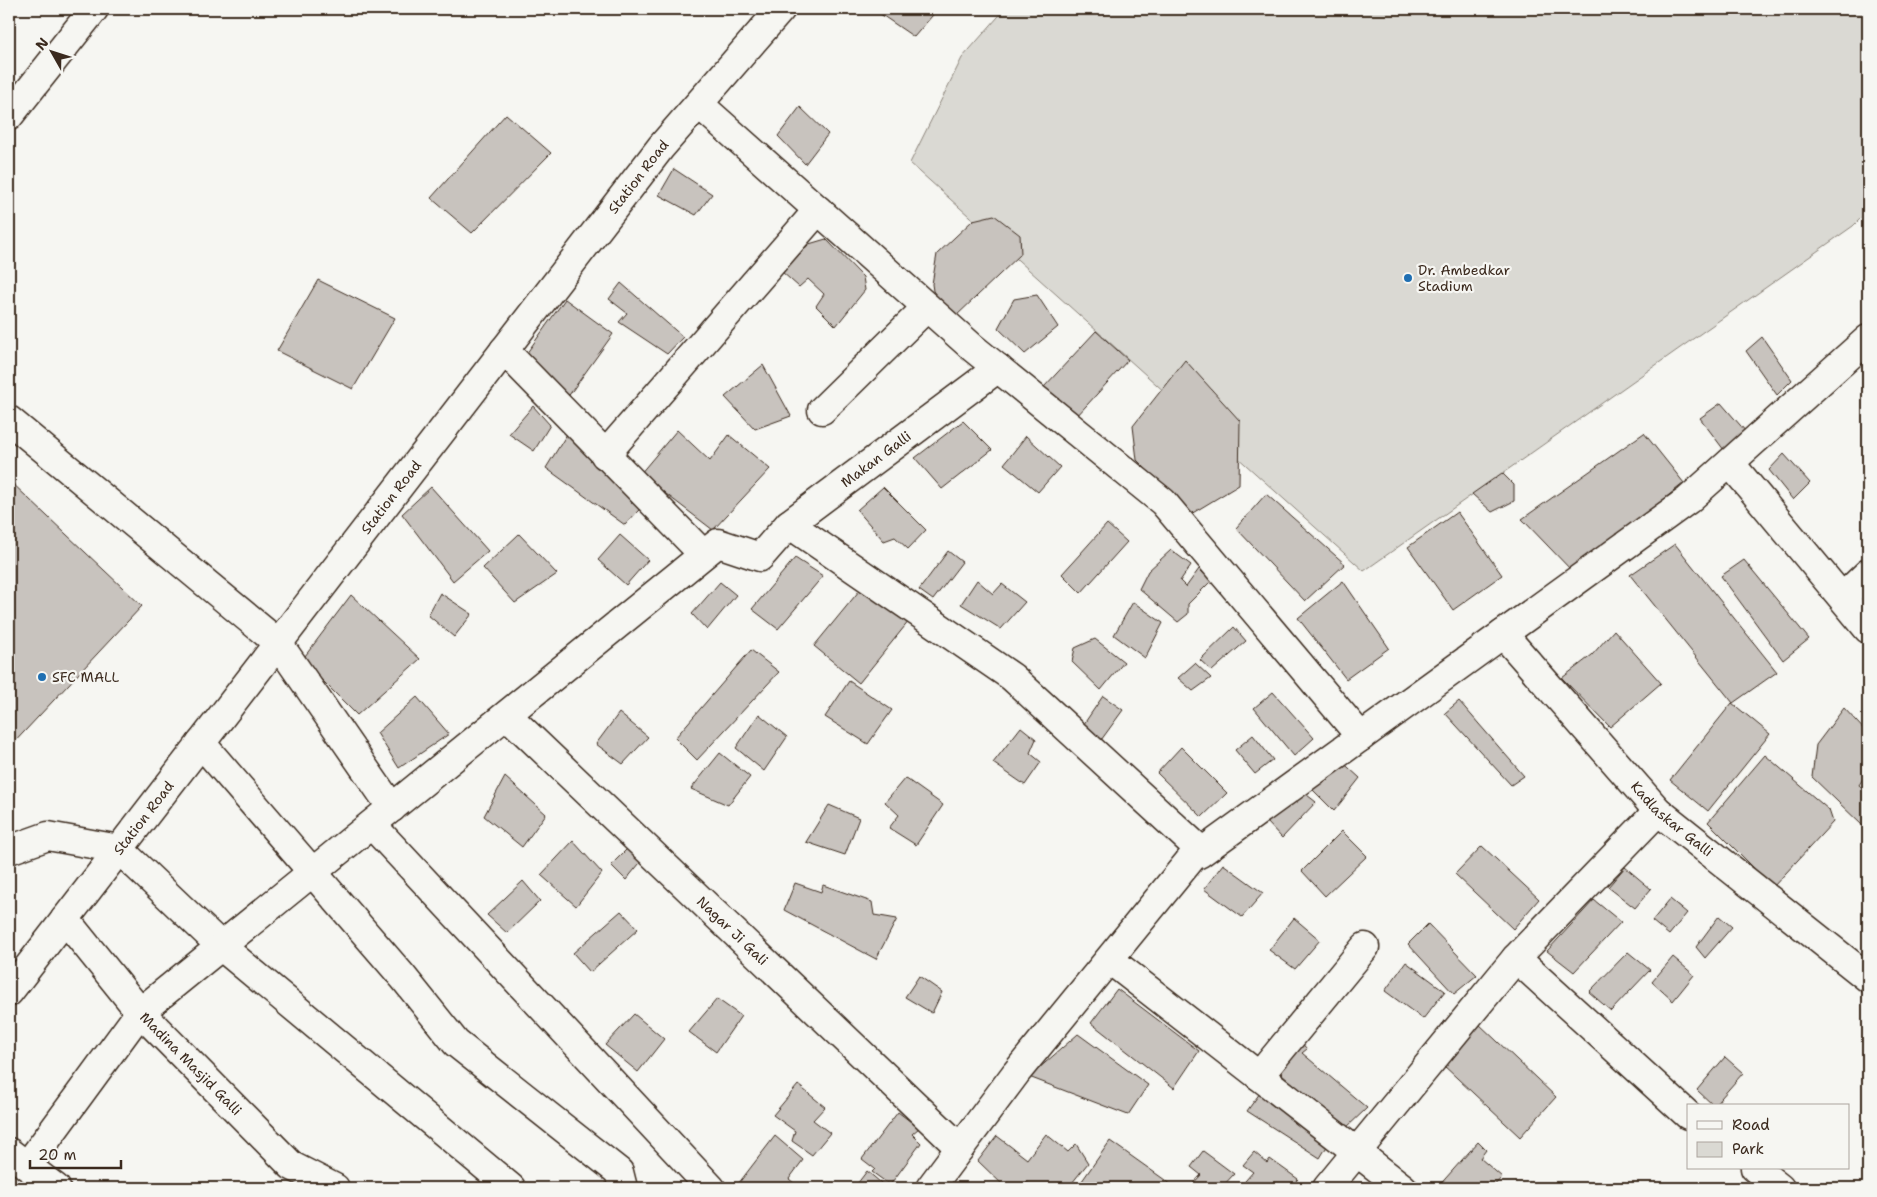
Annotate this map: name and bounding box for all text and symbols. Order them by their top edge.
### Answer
north arrow [28,28,78,78]
text: N [31,34,52,54]
street label: Station Road [604,136,672,217]
place label: Dr. Ambedkar Stadium [1418,261,1510,295]
marker: Dr. Ambedkar Stadium [1402,272,1414,284]
street label: Makan Galli [837,427,915,491]
street label: Station Road [357,457,425,538]
place label: SFC MALL [52,668,119,686]
marker: SFC MALL [36,671,48,683]
street label: Station Road [109,777,178,858]
street label: Kadlaskar Galli [1627,778,1717,860]
street label: Nagar Ji Gali [693,892,772,969]
street label: Madina Masjid Galli [136,1008,246,1119]
legend [1687,1104,1850,1170]
text: Road [1732,1115,1770,1135]
scale bar [30,1137,121,1169]
text: Park [1732,1139,1764,1159]
text: 20 m [38,1145,77,1165]

